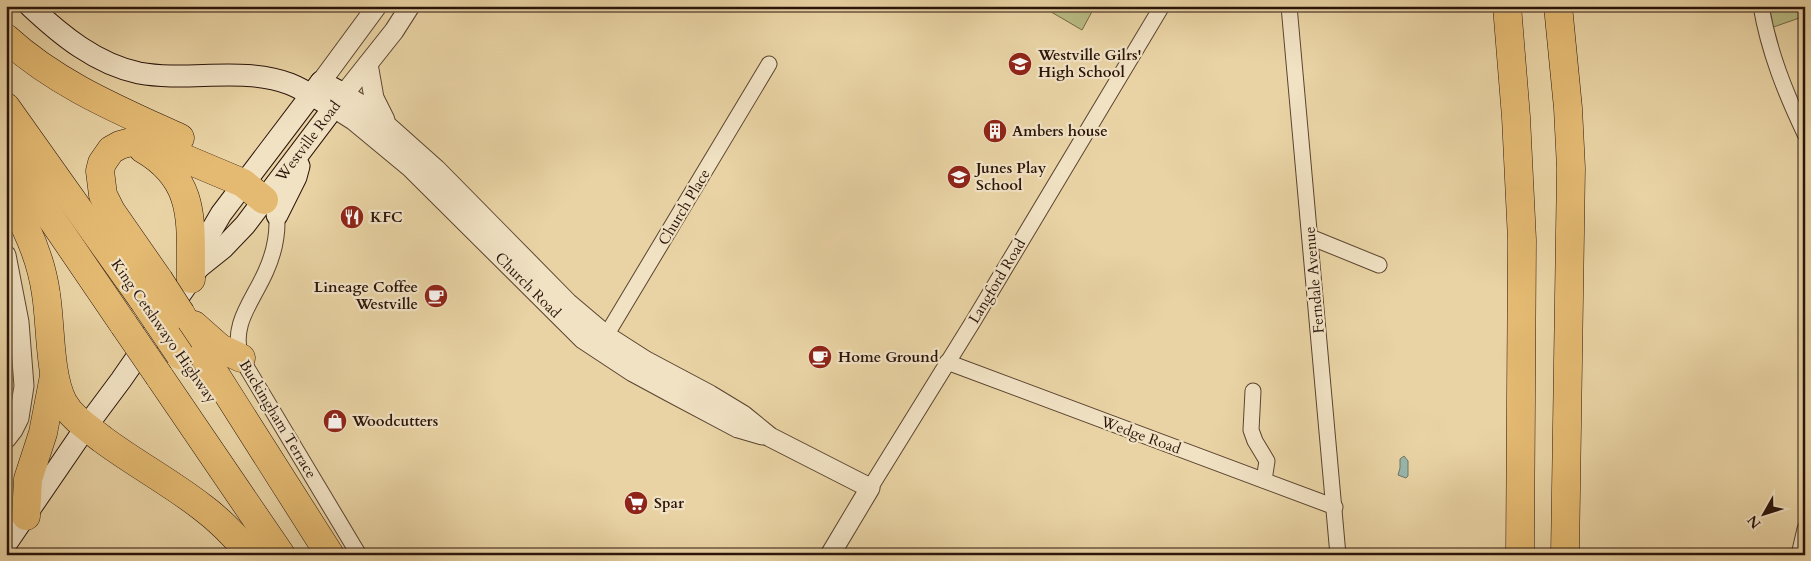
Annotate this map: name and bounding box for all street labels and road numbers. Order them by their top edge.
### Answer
street label: Westville Road [270,96,345,186]
street label: Church Place [653,165,715,249]
street label: Ferndale Avenue [1299,226,1329,334]
street label: Langford Road [964,235,1030,327]
street label: Church Road [491,248,565,322]
street label: King Cetshwayo Highway [107,255,221,407]
street label: Buckingham Terrace [235,356,321,482]
street label: Wedge Road [1097,411,1184,459]

